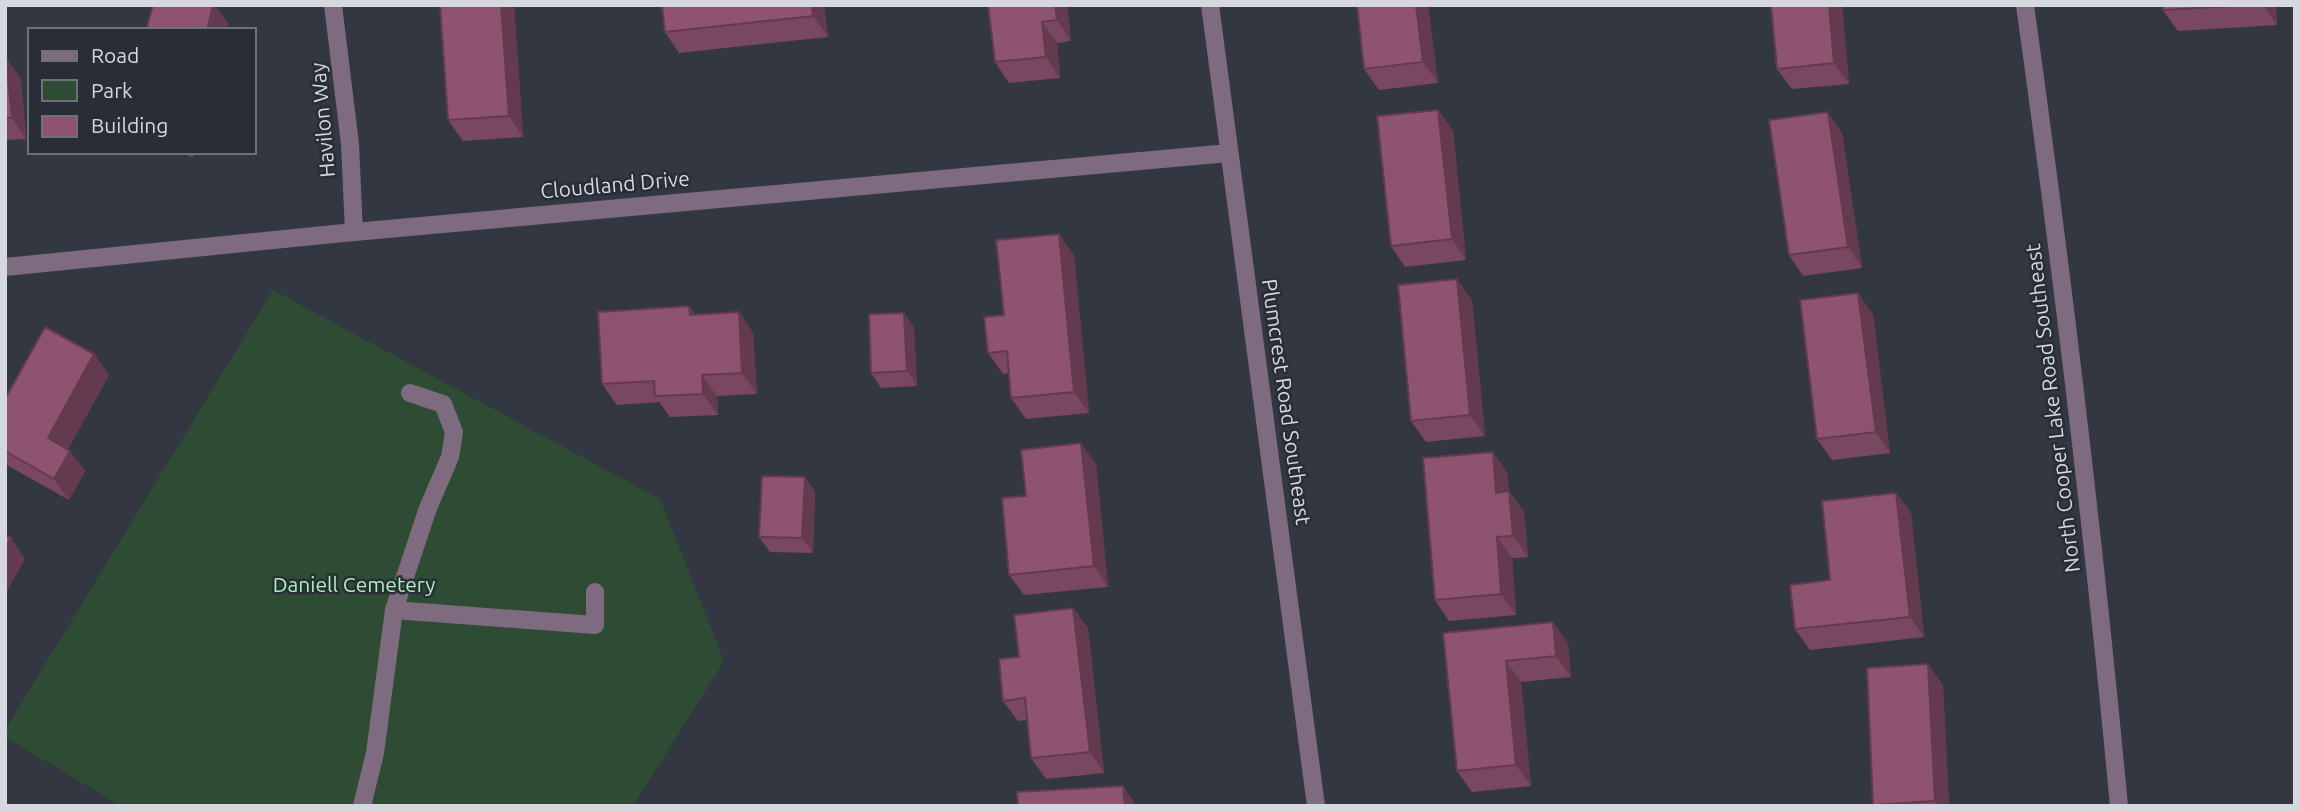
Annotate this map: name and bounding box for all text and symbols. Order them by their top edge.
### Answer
legend [28,28,256,154]
text: Road [91,43,139,67]
street label: Havilon Way [305,62,339,179]
text: Park [91,78,133,102]
text: Building [91,113,168,137]
street label: Cloudland Drive [539,166,691,202]
street label: North Cooper Lake Road Southeast [2020,242,2084,574]
street label: Plumcrest Road Southeast [1258,277,1316,526]
park label: Daniell Cemetery [273,572,435,596]

